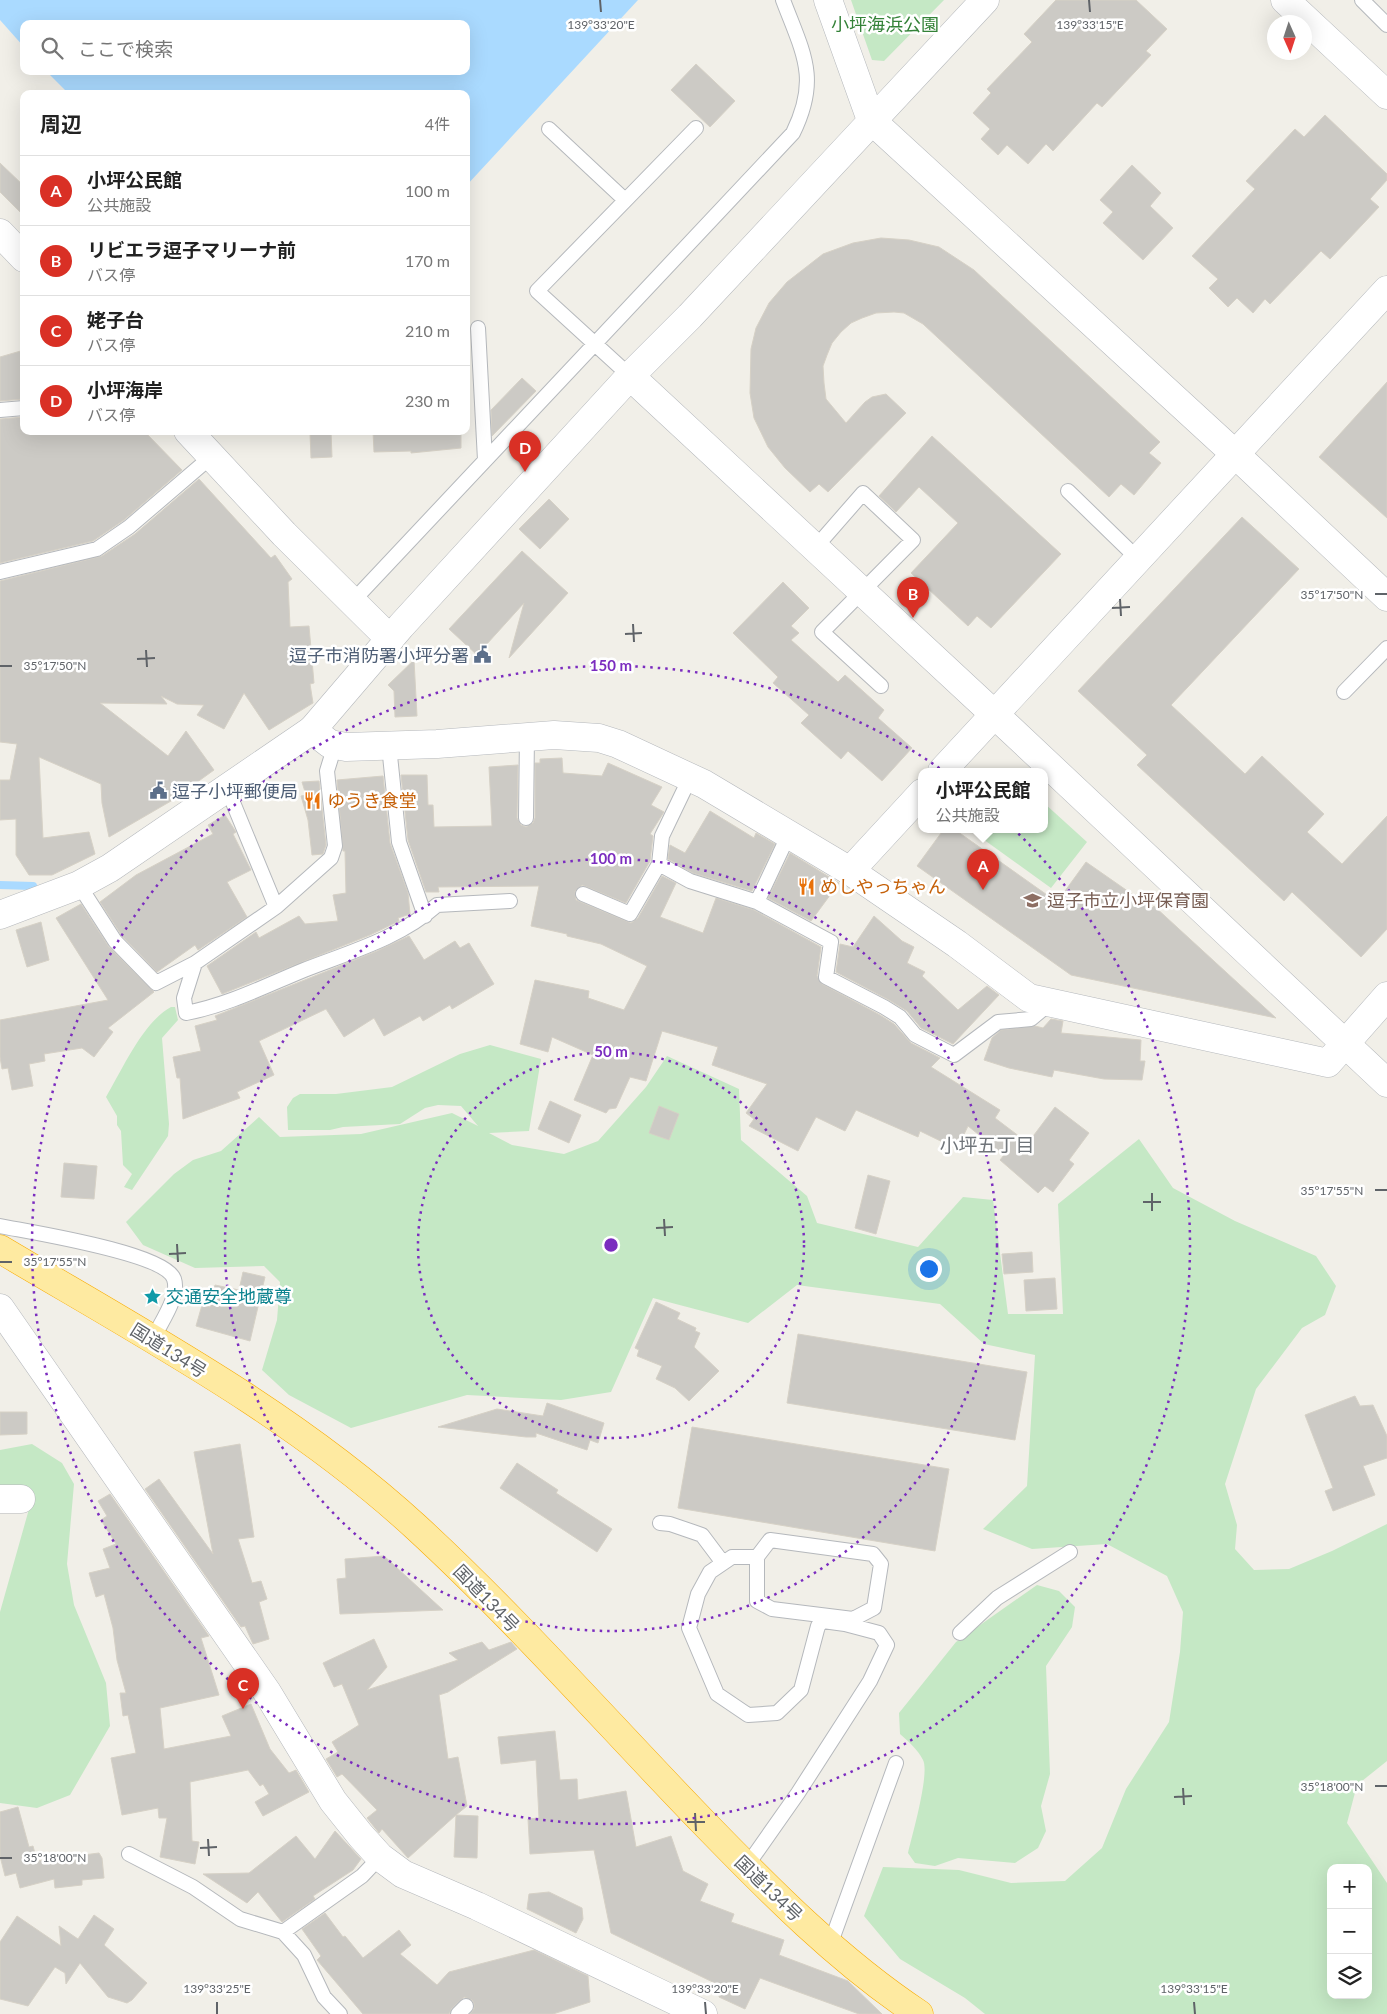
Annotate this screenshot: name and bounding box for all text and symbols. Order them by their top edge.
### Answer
park label: 小坪海浜公園 [831,13,939,35]
north arrow [1267,15,1312,60]
text: 139°33'20"E [567,17,635,32]
text: 139°33'15"E [1056,17,1124,32]
search box [20,20,470,75]
icon: search [38,34,66,62]
text: ここで検索 [78,37,173,60]
text: 周辺 [40,111,82,136]
text: 4件 [425,114,450,133]
text: 小坪公民館 [87,168,182,191]
text: A [50,181,62,200]
text: 100 m [405,181,450,200]
text: 公共施設 [87,195,151,214]
text: リビエラ逗子マリーナ前 [87,238,296,261]
text: B [51,251,61,270]
text: 170 m [405,251,450,270]
text: バス停 [87,265,135,284]
text: 姥子台 [87,308,144,331]
text: C [51,321,61,340]
text: 210 m [405,321,450,340]
text: バス停 [87,335,135,354]
text: 小坪海岸 [87,378,163,401]
text: D [50,391,62,410]
text: 230 m [405,391,450,410]
text: バス停 [87,405,135,424]
pin: D [509,431,541,472]
pin: B [897,577,929,618]
text: 35°17'50"N [1301,587,1363,602]
place label: 逗子市消防署小坪分署 [289,644,469,666]
public building icon: 逗子市消防署小坪分署 [473,645,493,665]
text: 150 m [590,656,632,674]
text: 35°17'50"N [24,658,86,673]
popup [918,768,1048,833]
text: 小坪公民館 [935,778,1031,801]
place label: 逗子小坪郵便局 [172,780,298,802]
public building icon: 逗子小坪郵便局 [148,781,168,801]
place label: ゆうき食堂 [327,789,417,811]
restaurant icon: ゆうき食堂 [303,790,323,810]
text: 公共施設 [935,805,1000,824]
text: 100 m [590,849,632,867]
pin: A [967,849,999,890]
place label: めしやっちゃん [820,875,946,897]
restaurant icon: めしやっちゃん [796,876,816,896]
place label: 逗子市立小坪保育園 [1047,889,1209,911]
school or university icon: 逗子市立小坪保育園 [1023,890,1043,910]
text: 50 m [594,1042,628,1060]
district label: 小坪五丁目 [939,1133,1035,1156]
text: 35°17'55"N [1301,1183,1363,1198]
centre of rings [602,1236,620,1254]
text: 35°17'55"N [24,1254,86,1269]
your location [916,1256,942,1282]
place label: 交通安全地蔵尊 [166,1285,292,1307]
place icon: 交通安全地蔵尊 [142,1286,162,1306]
street label: 国道134号 [127,1318,211,1382]
street label: 国道134号 [449,1560,525,1636]
pin: C [227,1668,259,1709]
text: 35°18'00"N [1301,1779,1363,1794]
text: 35°18'00"N [24,1850,86,1865]
street label: 国道134号 [731,1850,807,1926]
map controls [1327,1864,1372,1999]
button: + [1327,1864,1372,1909]
button: − [1327,1909,1372,1954]
button: layers [1327,1954,1372,1999]
text: 139°33'25"E [183,1981,251,1996]
text: 139°33'20"E [671,1981,739,1996]
text: 139°33'15"E [1160,1981,1228,1996]

